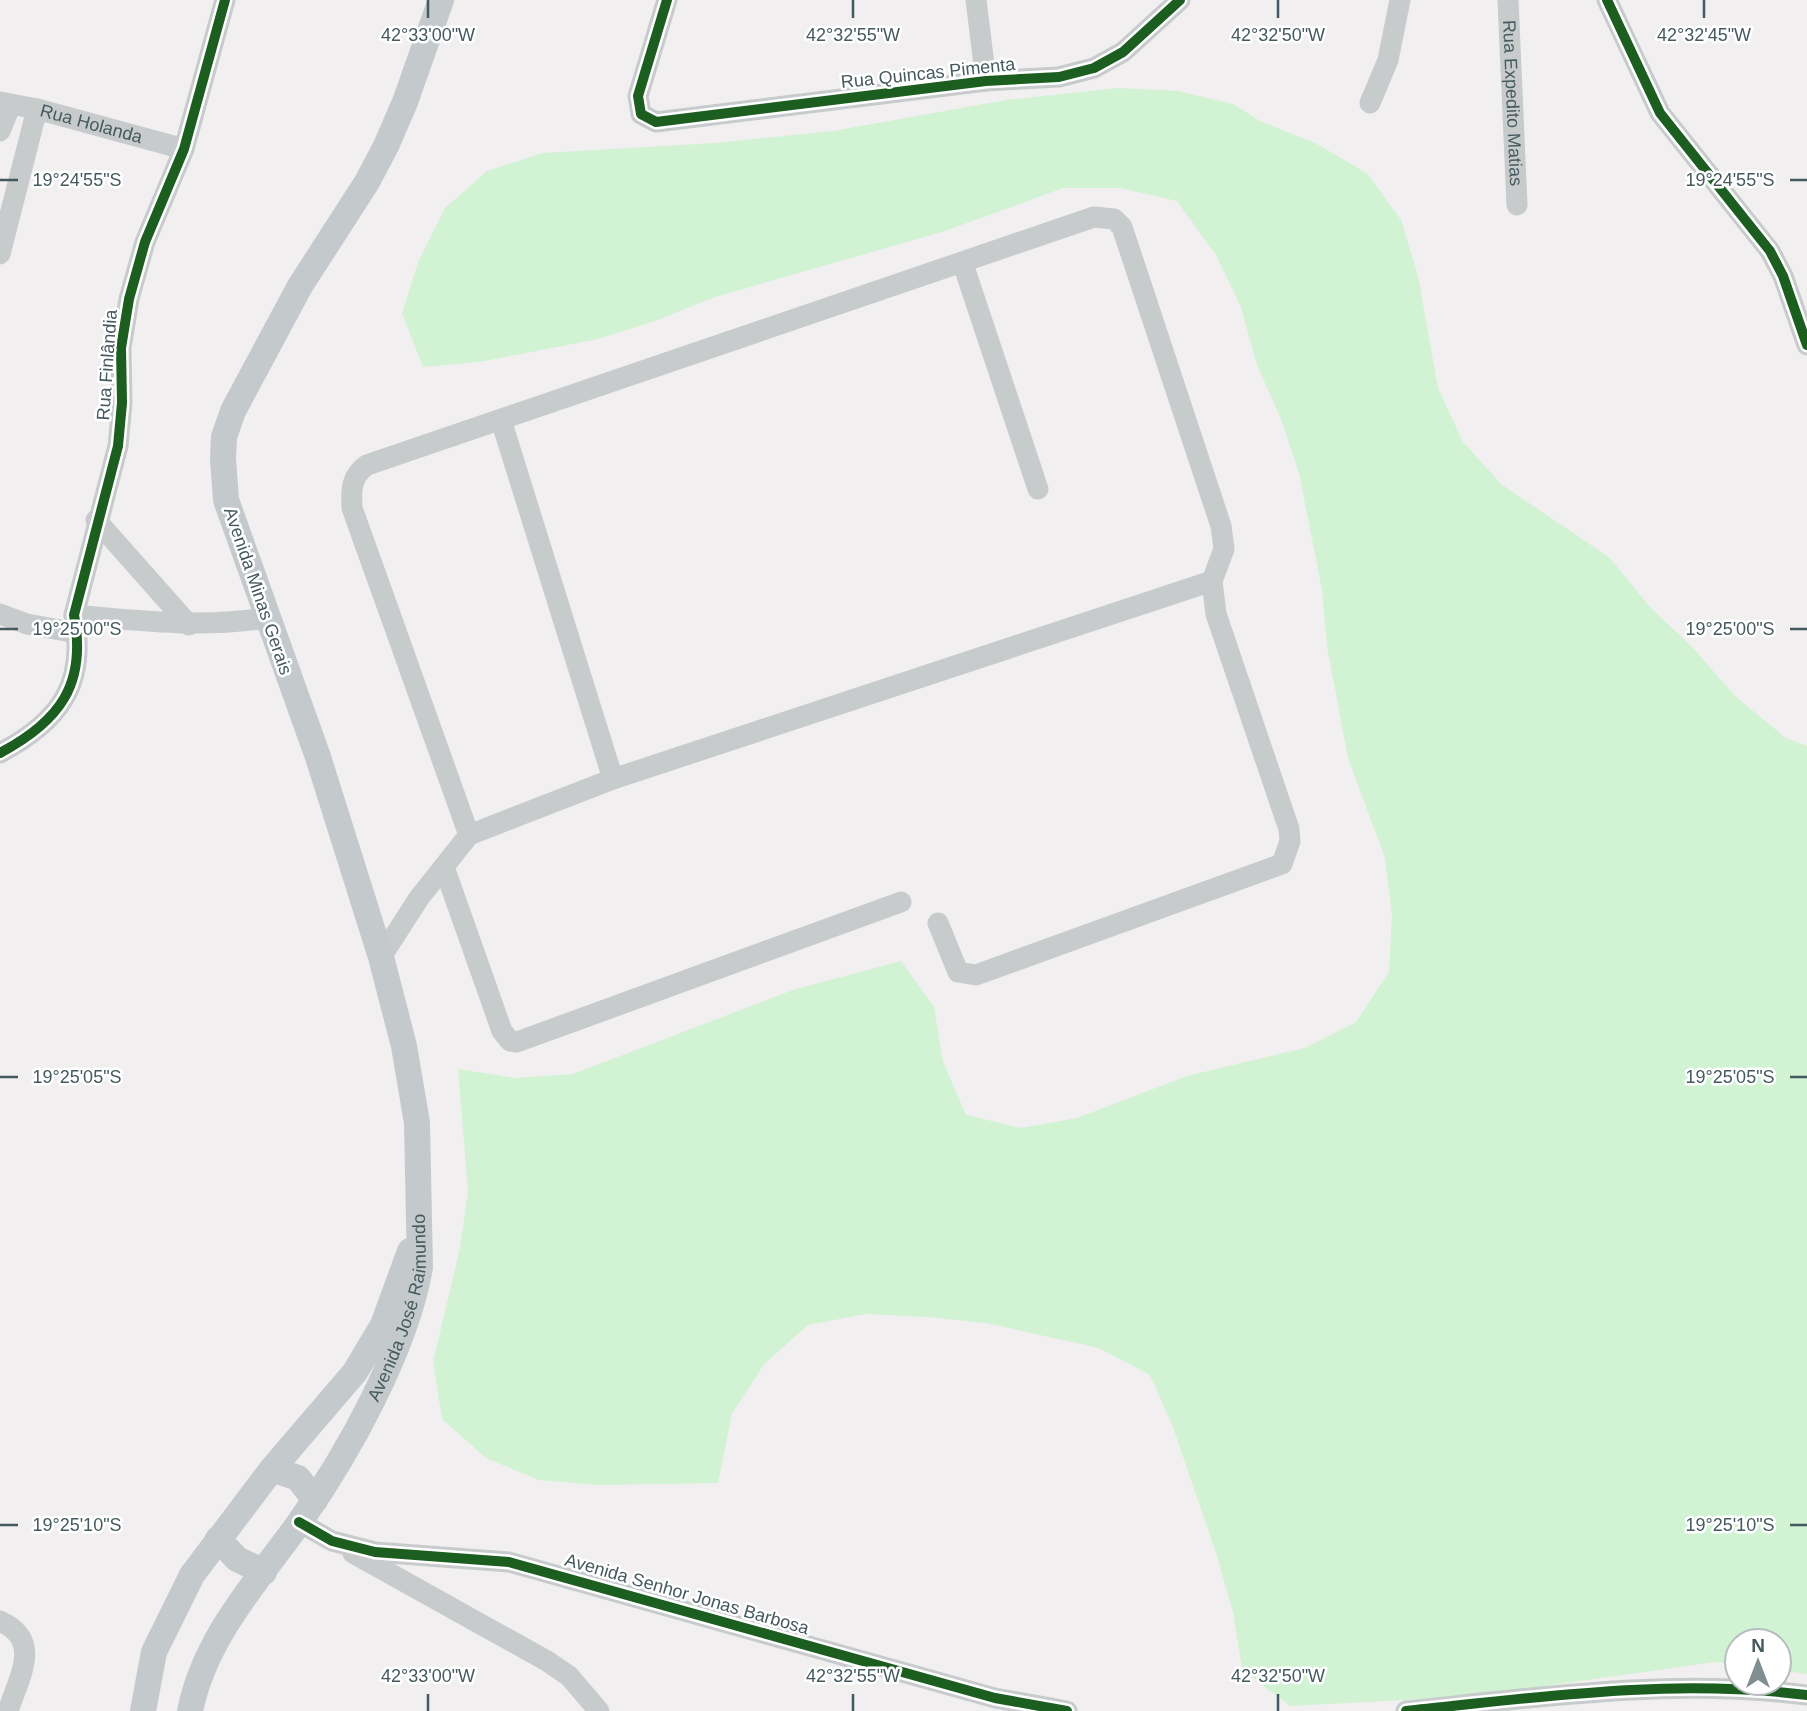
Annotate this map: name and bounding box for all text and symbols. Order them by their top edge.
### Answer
street label: Rua Expedito Matias [1499,19,1526,186]
text: 42°33'00"W [381,25,475,45]
text: 42°32'55"W [806,25,900,45]
text: 42°32'50"W [1231,25,1325,45]
text: 42°32'45"W [1657,25,1751,45]
street label: Rua Quincas Pimenta [840,54,1017,92]
street label: Rua Holanda [38,100,146,148]
text: 19°24'55"S [32,170,122,190]
text: 19°24'55"S [1685,170,1775,190]
street label: Rua Finlândia [93,308,121,421]
street label: Avenida Minas Gerais [220,505,296,677]
text: 19°25'00"S [32,619,122,639]
text: 19°25'00"S [1685,619,1775,639]
text: 19°25'05"S [32,1067,122,1087]
text: 19°25'05"S [1685,1067,1775,1087]
street label: Avenida José Raimundo [364,1214,430,1405]
text: 19°25'10"S [32,1515,122,1535]
text: 19°25'10"S [1685,1515,1775,1535]
street label: Avenida Senhor Jonas Barbosa [563,1550,812,1639]
north arrow [1723,1627,1793,1697]
text: N [1751,1635,1765,1656]
text: 42°33'00"W [381,1666,475,1686]
text: 42°32'55"W [806,1666,900,1686]
text: 42°32'50"W [1231,1666,1325,1686]

